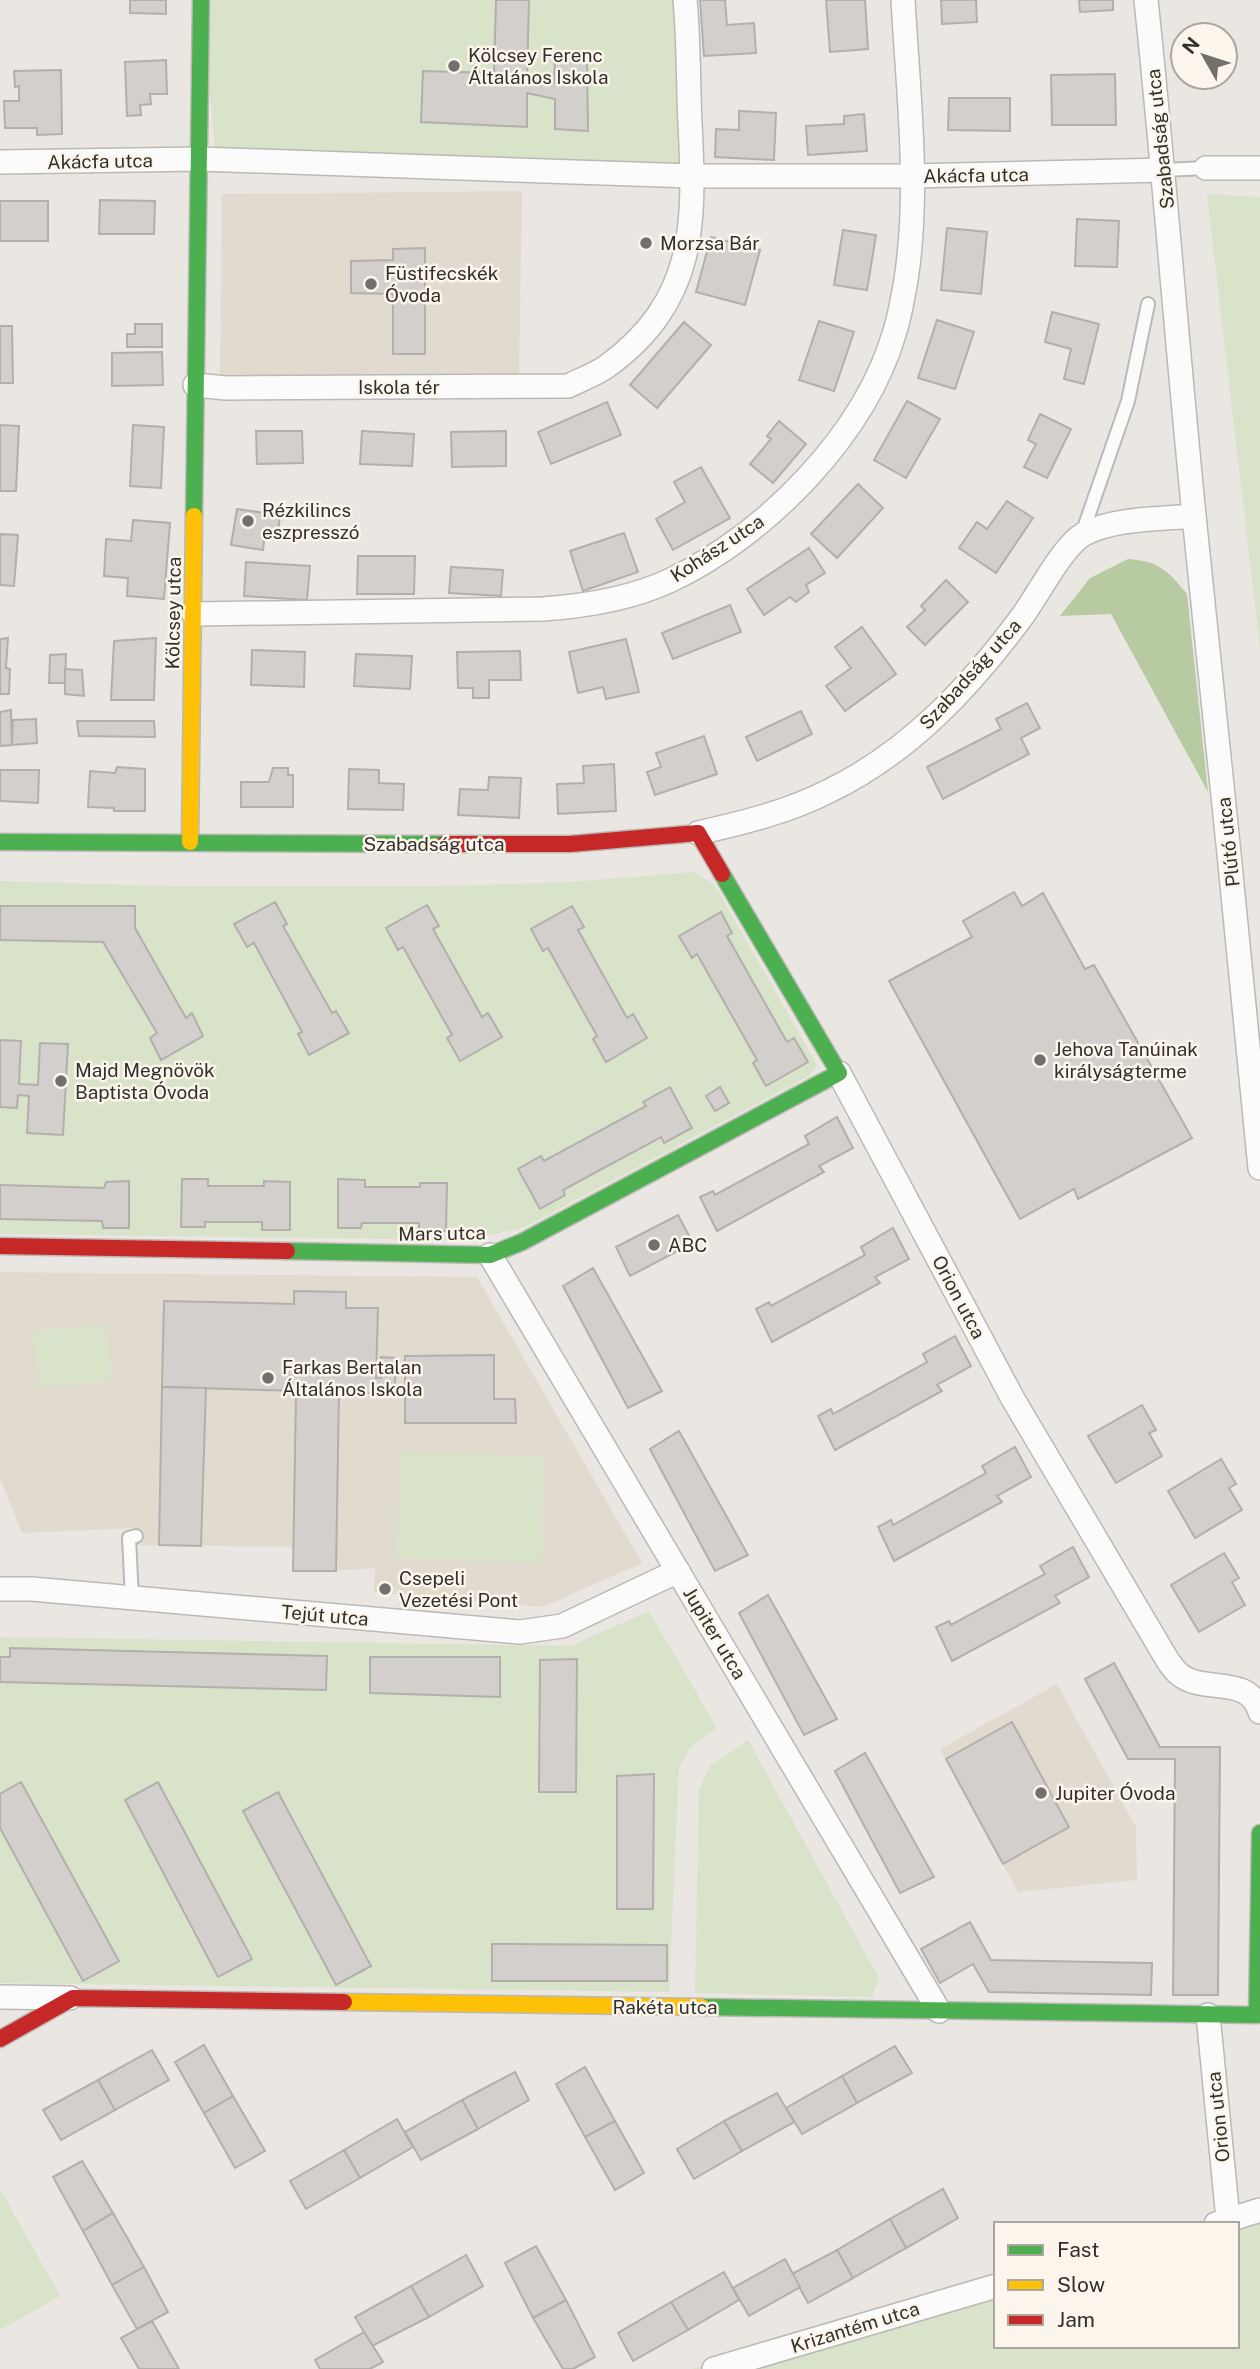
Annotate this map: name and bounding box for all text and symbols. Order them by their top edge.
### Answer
north arrow [1169,21,1239,91]
text: N [1178,33,1204,58]
place label: Kölcsey Ferenc Általános Iskola [468,44,608,88]
marker: Kölcsey Ferenc Általános Iskola [446,58,462,74]
street label: Szabadság utca [1142,68,1178,210]
street label: Akácfa utca [47,149,153,173]
street label: Akácfa utca [923,163,1029,187]
place label: Morzsa Bár [660,232,760,254]
marker: Morzsa Bár [638,235,654,251]
place label: Füstifecskék Óvoda [385,262,499,306]
marker: Füstifecskék Óvoda [363,276,379,292]
street label: Iskola tér [358,376,440,398]
place label: Rézkilincs eszpresszó [262,499,360,543]
street label: Kohász utca [666,510,768,586]
marker: Rézkilincs eszpresszó [240,513,256,529]
street label: Kölcsey utca [161,557,185,669]
street label: Szabadság utca [915,614,1025,734]
street label: Plútó utca [1212,796,1244,888]
street label: Szabadság utca [364,833,504,855]
place label: Jehova Tanúinak királyságterme [1054,1038,1198,1082]
marker: Jehova Tanúinak királyságterme [1032,1052,1048,1068]
place label: Majd Megnövök Baptista Óvoda [75,1059,215,1103]
marker: Majd Megnövök Baptista Óvoda [53,1073,69,1089]
street label: Mars utca [398,1221,486,1245]
place label: ABC [668,1234,707,1256]
marker: ABC [646,1237,662,1253]
street label: Orion utca [928,1252,990,1342]
place label: Farkas Bertalan Általános Iskola [282,1356,422,1400]
marker: Farkas Bertalan Általános Iskola [260,1370,276,1386]
place label: Csepeli Vezetési Pont [399,1567,518,1611]
marker: Csepeli Vezetési Pont [377,1581,393,1597]
street label: Jupiter utca [679,1583,751,1683]
street label: Tejút utca [280,1600,370,1630]
place label: Jupiter Óvoda [1055,1782,1175,1804]
marker: Jupiter Óvoda [1033,1785,1049,1801]
street label: Rakéta utca [612,1996,718,2018]
street label: Orion utca [1202,2071,1234,2163]
legend [994,2222,1239,2348]
text: Fast [1057,2237,1099,2262]
text: Slow [1057,2272,1105,2297]
street label: Krizantém utca [788,2297,922,2357]
text: Jam [1057,2307,1095,2332]

